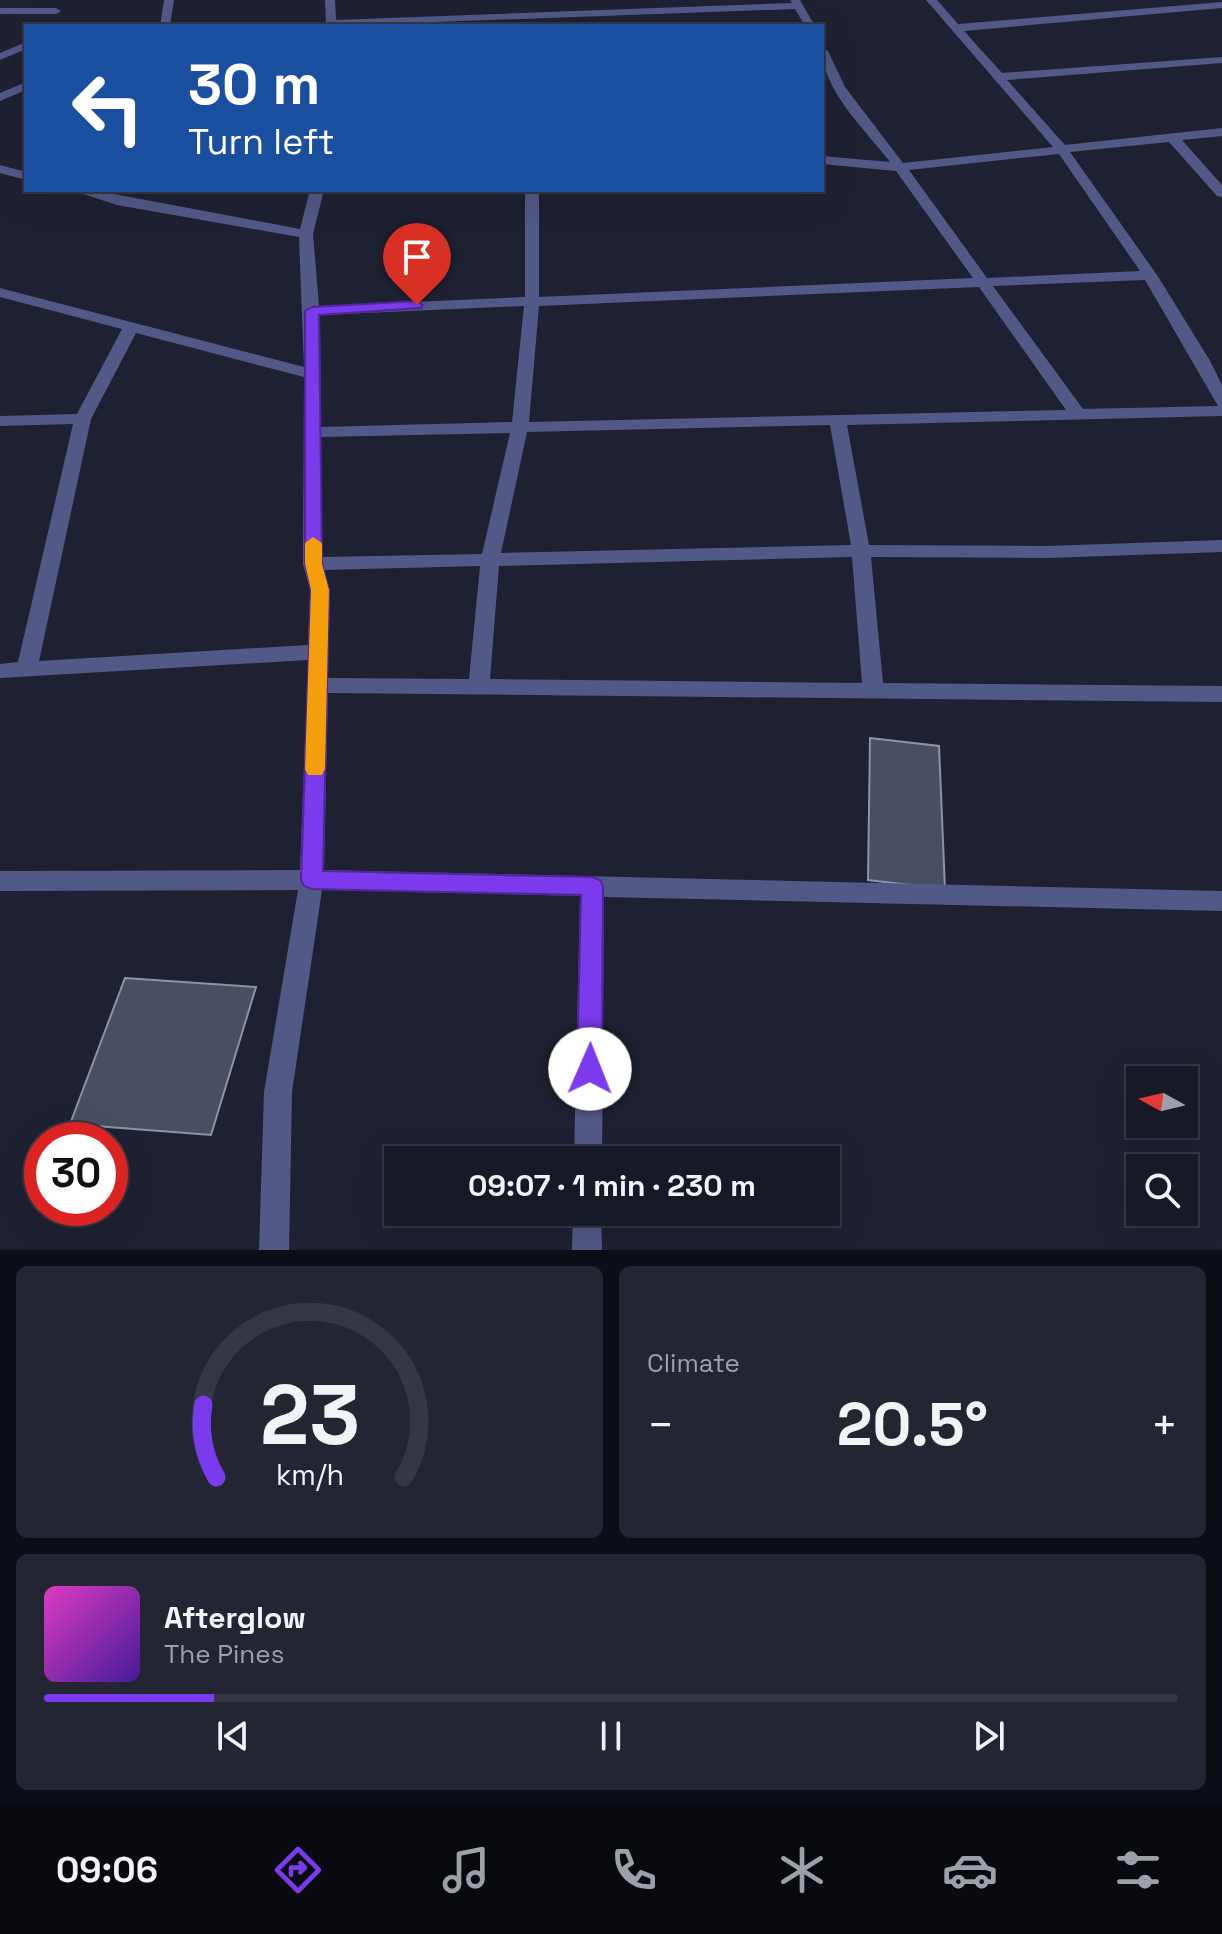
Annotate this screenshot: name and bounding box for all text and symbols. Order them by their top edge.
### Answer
text: 30 m [188,49,320,120]
icon: left [56,56,160,160]
text: Turn left [188,119,335,165]
pin [383,223,451,305]
icon: arrive [395,235,439,279]
position arrow [548,1027,632,1111]
north arrow [1126,1066,1198,1138]
map controls [1126,1066,1198,1226]
speed limit sign: 30 [24,1122,128,1226]
button: search [1126,1154,1198,1226]
text: 09:07 · 1 min · 230 m [468,1166,756,1205]
text: Climate [647,1346,740,1380]
text: 23 [260,1362,360,1468]
text: 20.5° [837,1386,988,1463]
text: − [647,1397,674,1453]
text: + [1151,1397,1178,1453]
text: km/h [275,1457,344,1493]
text: Afterglow [164,1598,306,1637]
text: The Pines [164,1637,284,1671]
icon: previous [211,1714,255,1758]
icon: pause [589,1714,633,1758]
icon: next [967,1714,1011,1758]
icon: directions [270,1842,326,1898]
icon: music [438,1842,494,1898]
icon: phone [606,1842,662,1898]
icon: climate [774,1842,830,1898]
icon: car [942,1842,998,1898]
icon: filters [1110,1842,1166,1898]
text: 09:06 [56,1847,158,1893]

